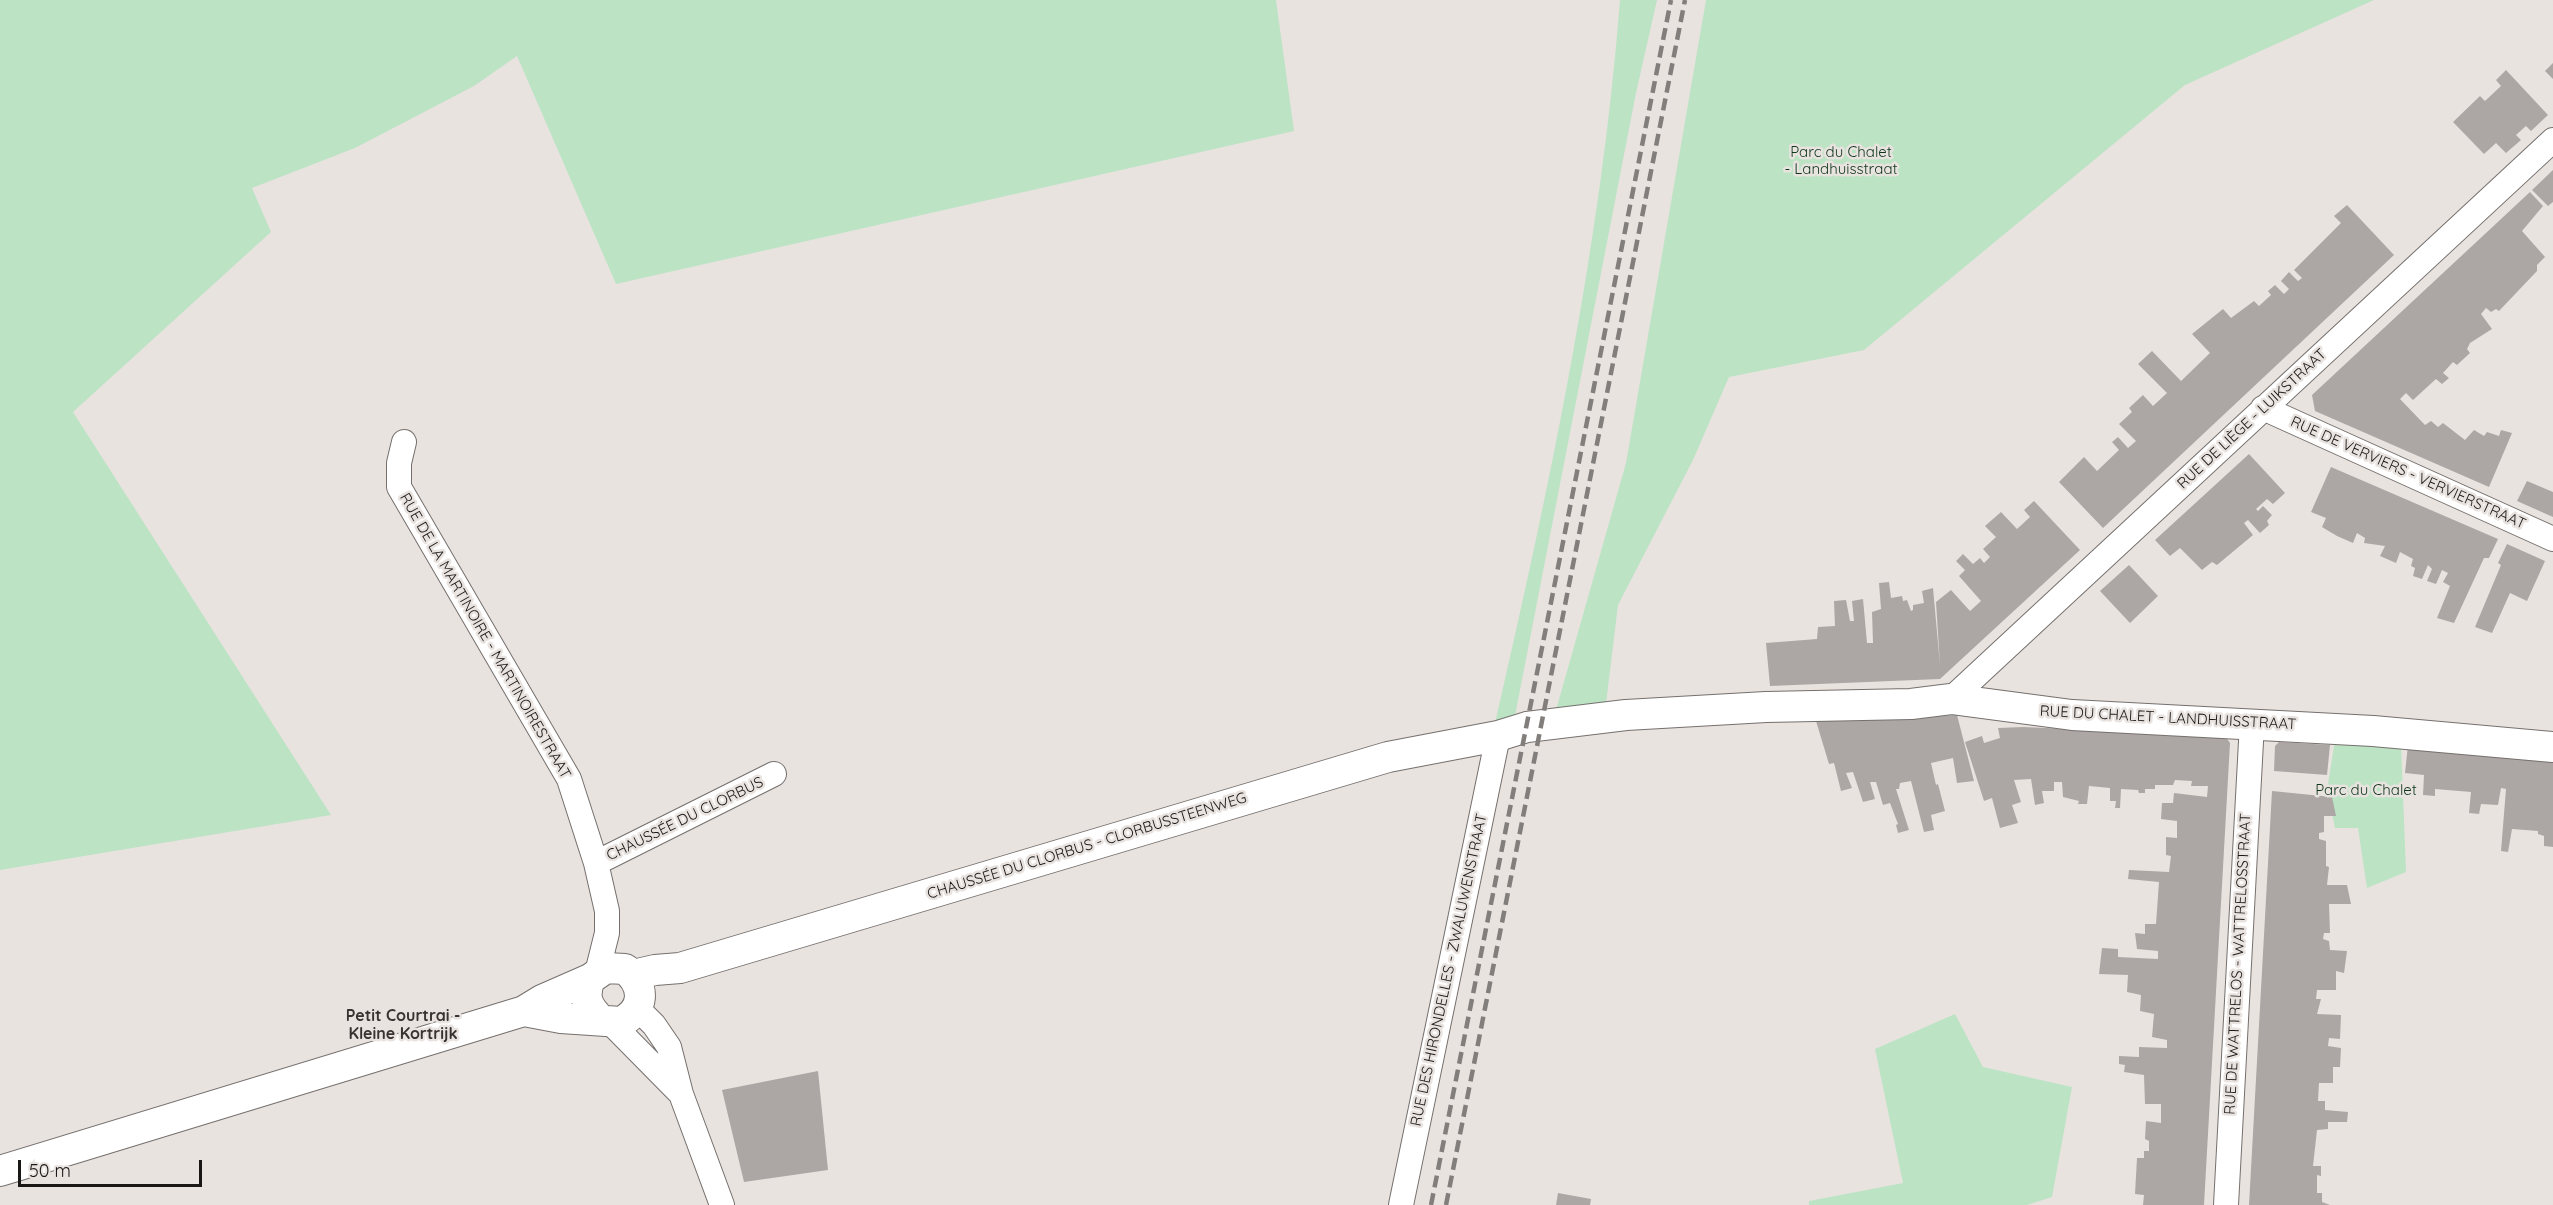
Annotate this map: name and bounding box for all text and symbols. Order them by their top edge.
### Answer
park label: Parc du Chalet - Landhuisstraat [1784,143,1898,178]
street label: RUE DE LIÈGE - LUIKSTRAAT [2174,345,2330,493]
street label: RUE DE VERVIERS - VERVIERSTRAAT [2288,413,2528,533]
street label: RUE DE LA MARTINOIRE - MARTINOIRESTRAAT [396,490,574,782]
street label: RUE DU CHALET - LANDHUISSTRAAT [2039,702,2297,734]
street label: CHAUSSÉE DU CLORBUS [604,773,766,865]
park label: Parc du Chalet [2315,781,2417,799]
street label: CHAUSSÉE DU CLORBUS - CLORBUSSTEENWEG [925,789,1249,903]
street label: RUE DES HIRONDELLES - ZWALUWENSTRAAT [1407,812,1491,1128]
street label: RUE DE WATTRELOS - WATTRELOSSTRAAT [2221,813,2255,1115]
district label: Petit Courtrai - Kleine Kortrijk [346,1006,460,1044]
scale bar [21,1148,206,1186]
text: 50 m [29,1159,71,1182]

